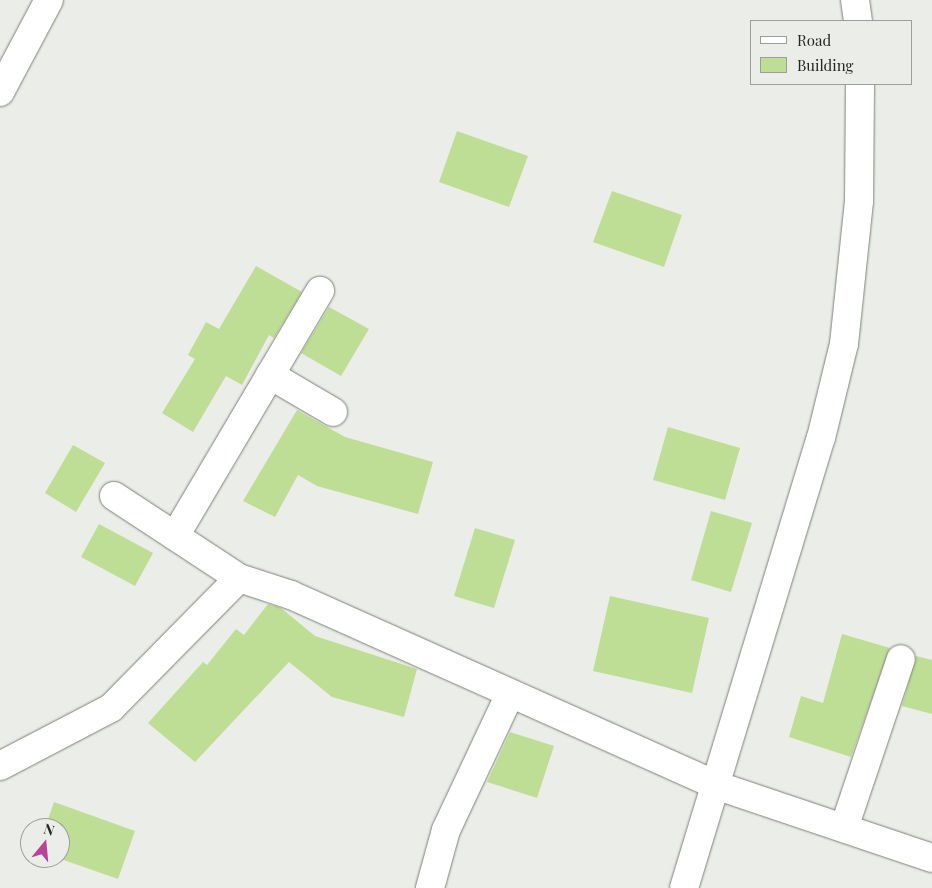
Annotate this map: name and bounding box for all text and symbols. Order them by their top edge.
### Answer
legend [750,20,912,85]
text: Road [797,30,831,50]
text: Building [797,55,853,75]
north arrow [20,818,70,868]
text: N [42,819,57,840]

